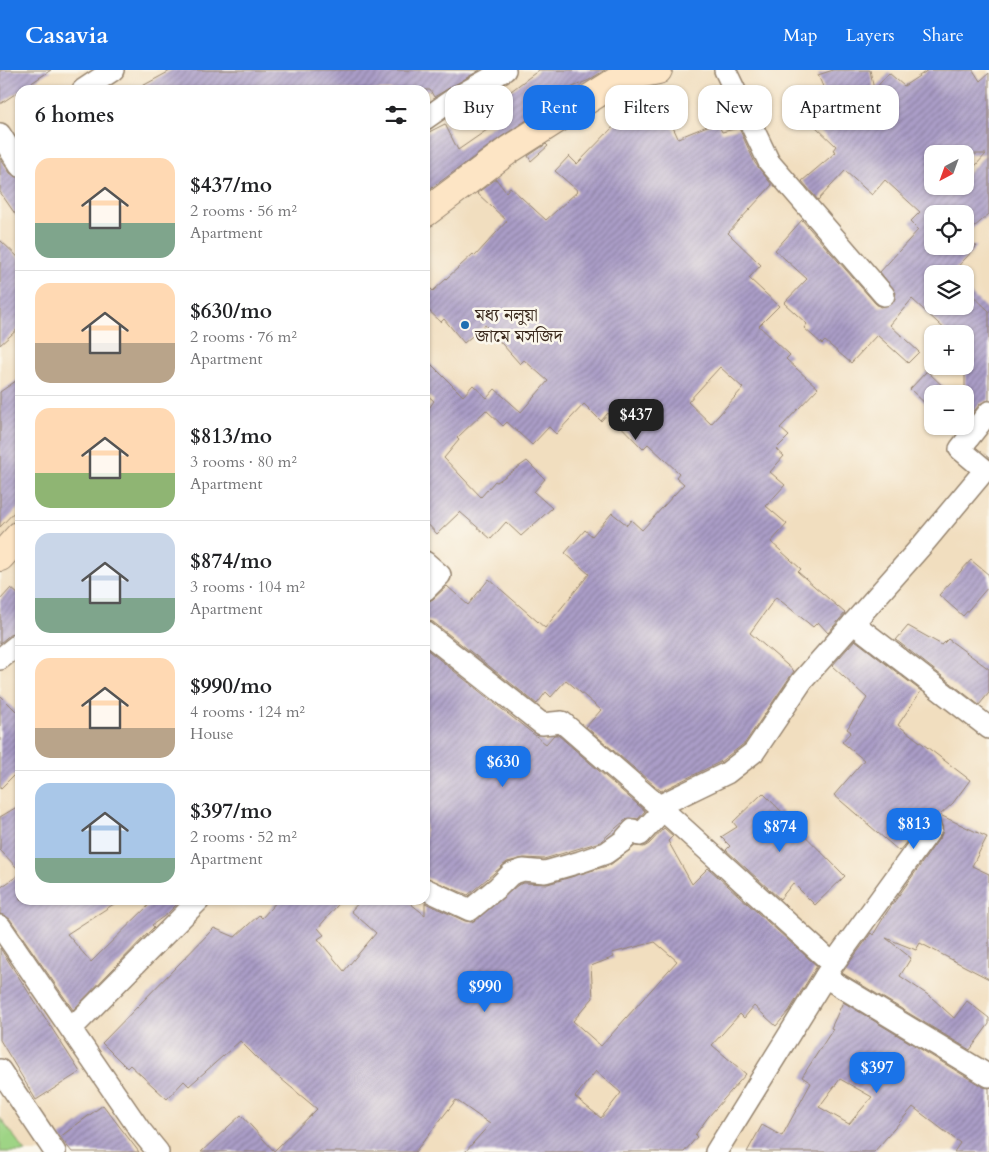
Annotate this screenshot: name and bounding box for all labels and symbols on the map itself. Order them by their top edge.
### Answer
north arrow [924,145,974,195]
place label: মধ্য নলুয়া জামে মসজিদ [474,303,564,349]
marker: মধ্য নলুয়া জামে মসজিদ [459,319,471,331]
pin: $437 [606,398,666,441]
pin: $630 [473,746,533,788]
pin: $813 [884,808,944,850]
pin: $874 [750,810,810,853]
pin: $990 [455,970,515,1013]
pin: $397 [847,1052,907,1094]

